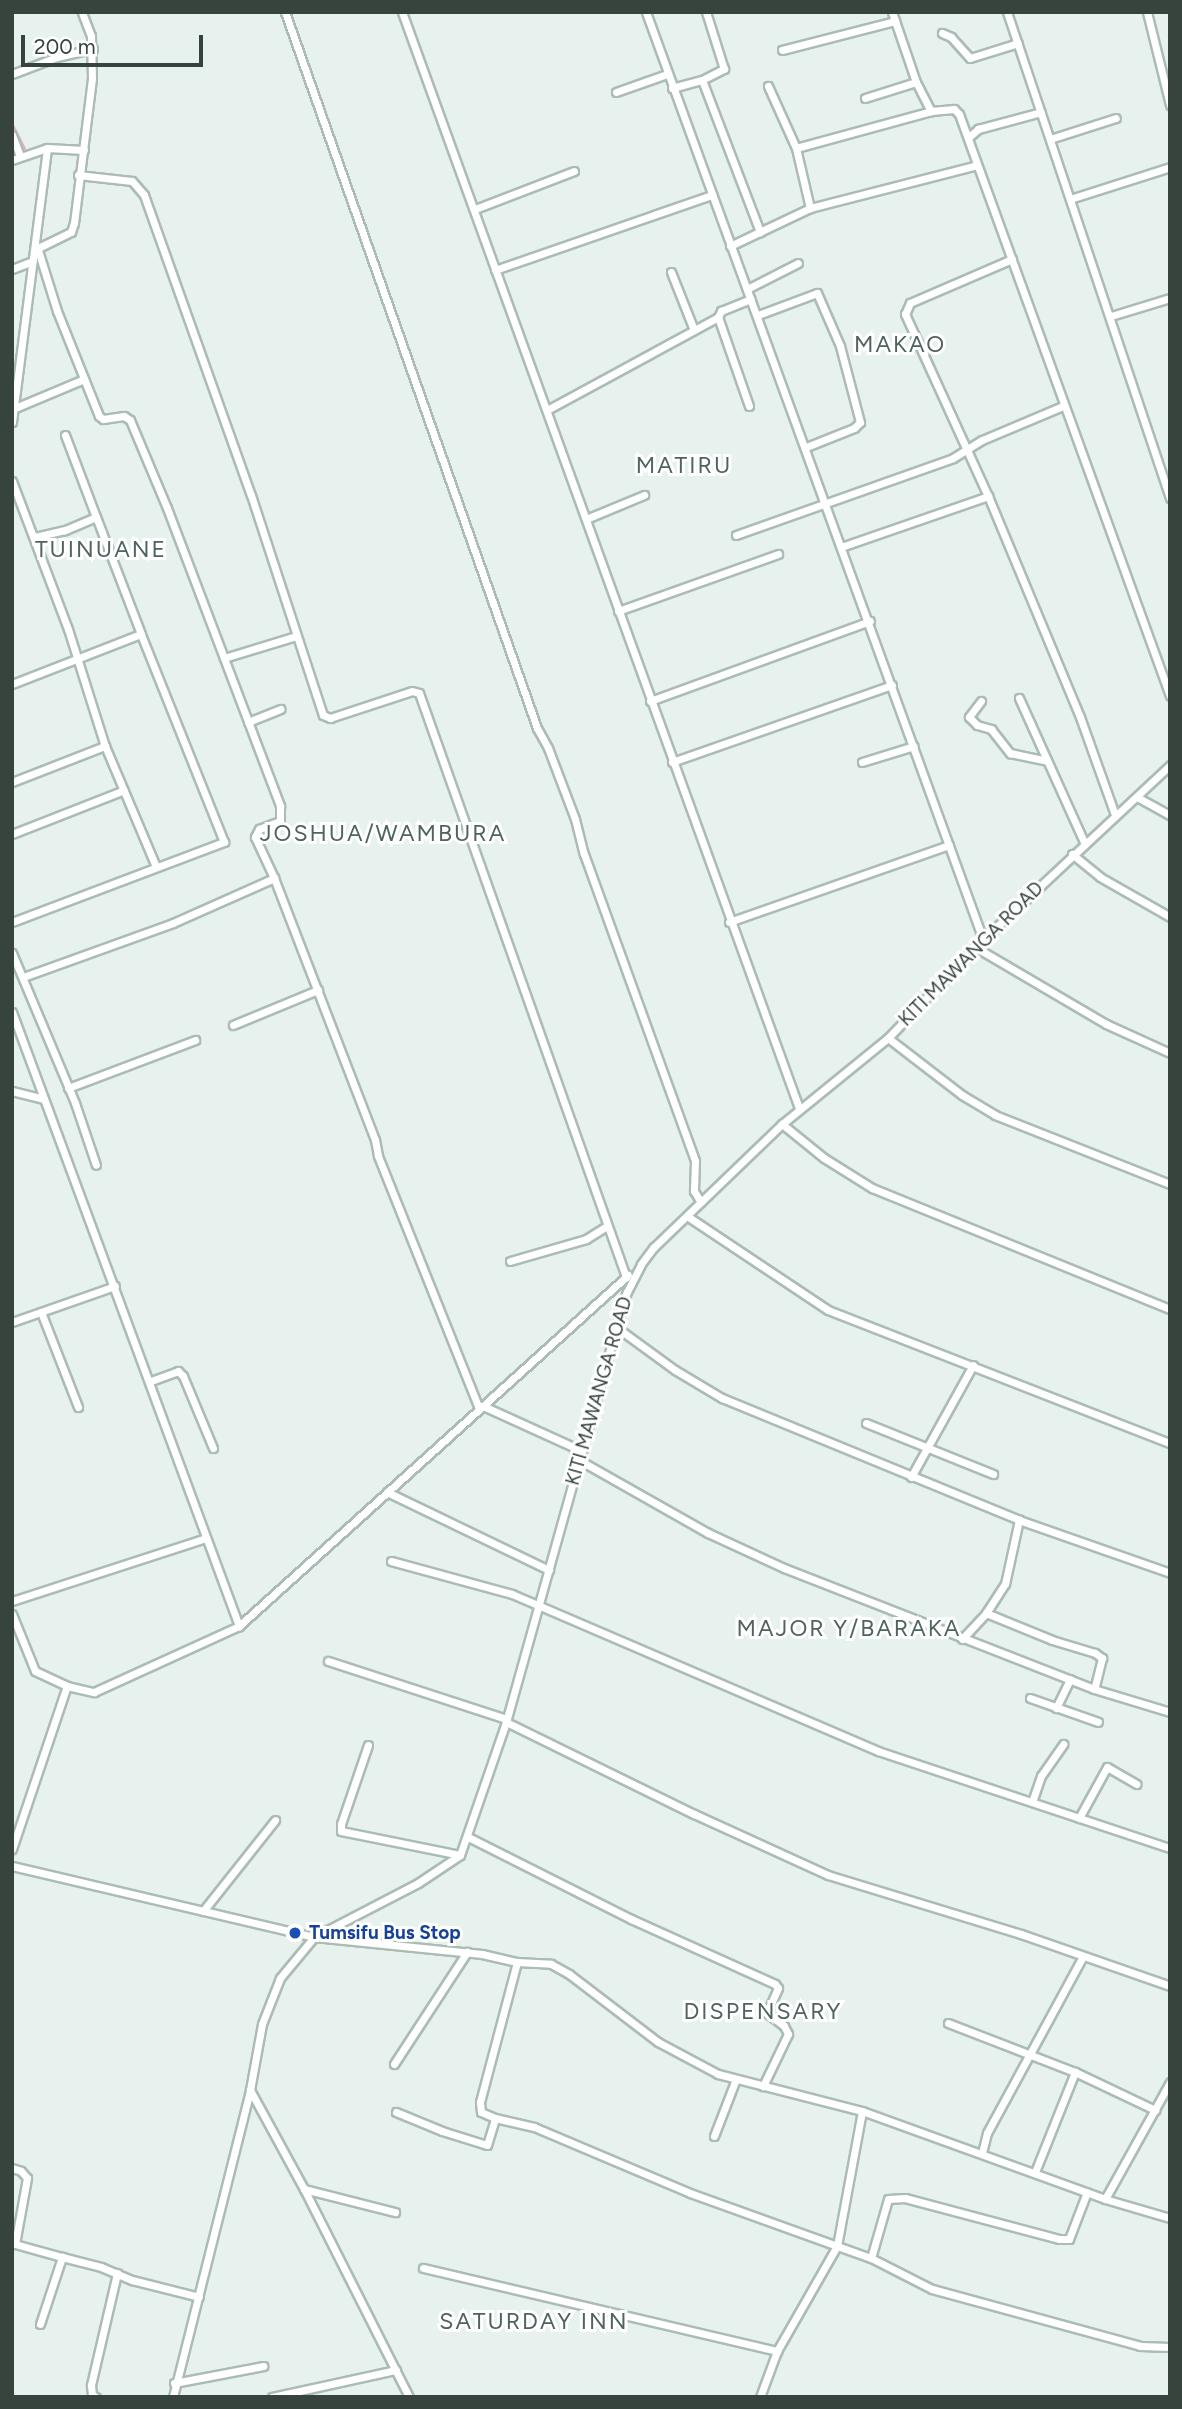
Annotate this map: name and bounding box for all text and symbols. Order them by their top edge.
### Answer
scale bar [24,21,206,65]
text: 200 m [34,34,96,59]
district label: MAKAO [855,330,945,358]
district label: MATIRU [637,451,731,479]
district label: TUINUANE [36,535,166,563]
district label: JOSHUA/WAMBURA [261,819,505,847]
street label: KITI MAWANGA ROAD [894,877,1048,1031]
street label: KITI MAWANGA ROAD [561,1294,637,1488]
district label: MAJOR Y/BARAKA [738,1614,960,1642]
place label: Tumsifu Bus Stop [309,1922,461,1944]
marker: Tumsifu Bus Stop [287,1925,303,1941]
district label: DISPENSARY [685,1997,841,2025]
district label: SATURDAY INN [441,2307,627,2335]

